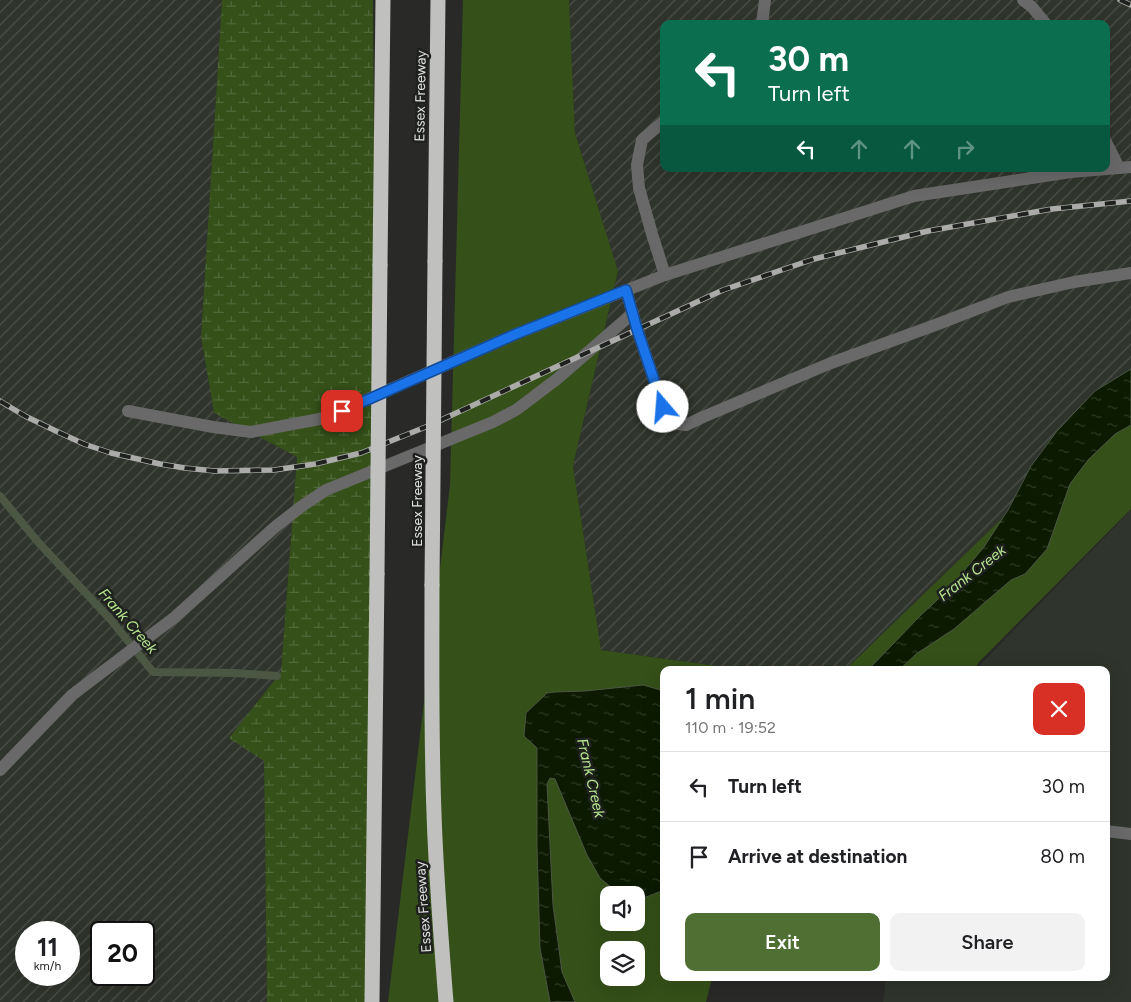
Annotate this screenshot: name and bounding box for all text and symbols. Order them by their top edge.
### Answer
text: 30 m [768,38,849,80]
icon: left [685,40,750,105]
street label: Essex Freeway [411,49,430,142]
text: Turn left [768,80,850,107]
icon: left [792,135,820,163]
icon: ahead [845,135,873,163]
icon: ahead [898,135,926,163]
icon: right [951,135,979,163]
position arrow [636,380,688,432]
pin [321,390,363,432]
icon: arrive [328,397,356,425]
street label: Essex Freeway [409,455,426,547]
water label: Frank Creek [935,541,1010,605]
water label: Frank Creek [95,585,162,658]
text: 1 min [685,680,755,717]
button: close [1033,683,1085,735]
text: 110 m · 19:52 [685,718,776,737]
water label: Frank Creek [573,737,609,820]
icon: left [685,773,713,801]
text: Turn left [728,775,802,798]
text: 30 m [1042,775,1085,798]
icon: arrive [685,843,713,871]
text: Arrive at destination [728,845,907,868]
text: 80 m [1040,845,1085,868]
street label: Essex Freeway [412,860,435,953]
map controls [600,886,645,986]
button: sound [600,886,645,931]
button: Exit [685,913,880,971]
button: Share [890,913,1085,971]
speed limit sign: 20 [90,921,155,986]
text: 11 [37,932,58,962]
button: layers [600,941,645,986]
text: km/h [34,959,61,973]

